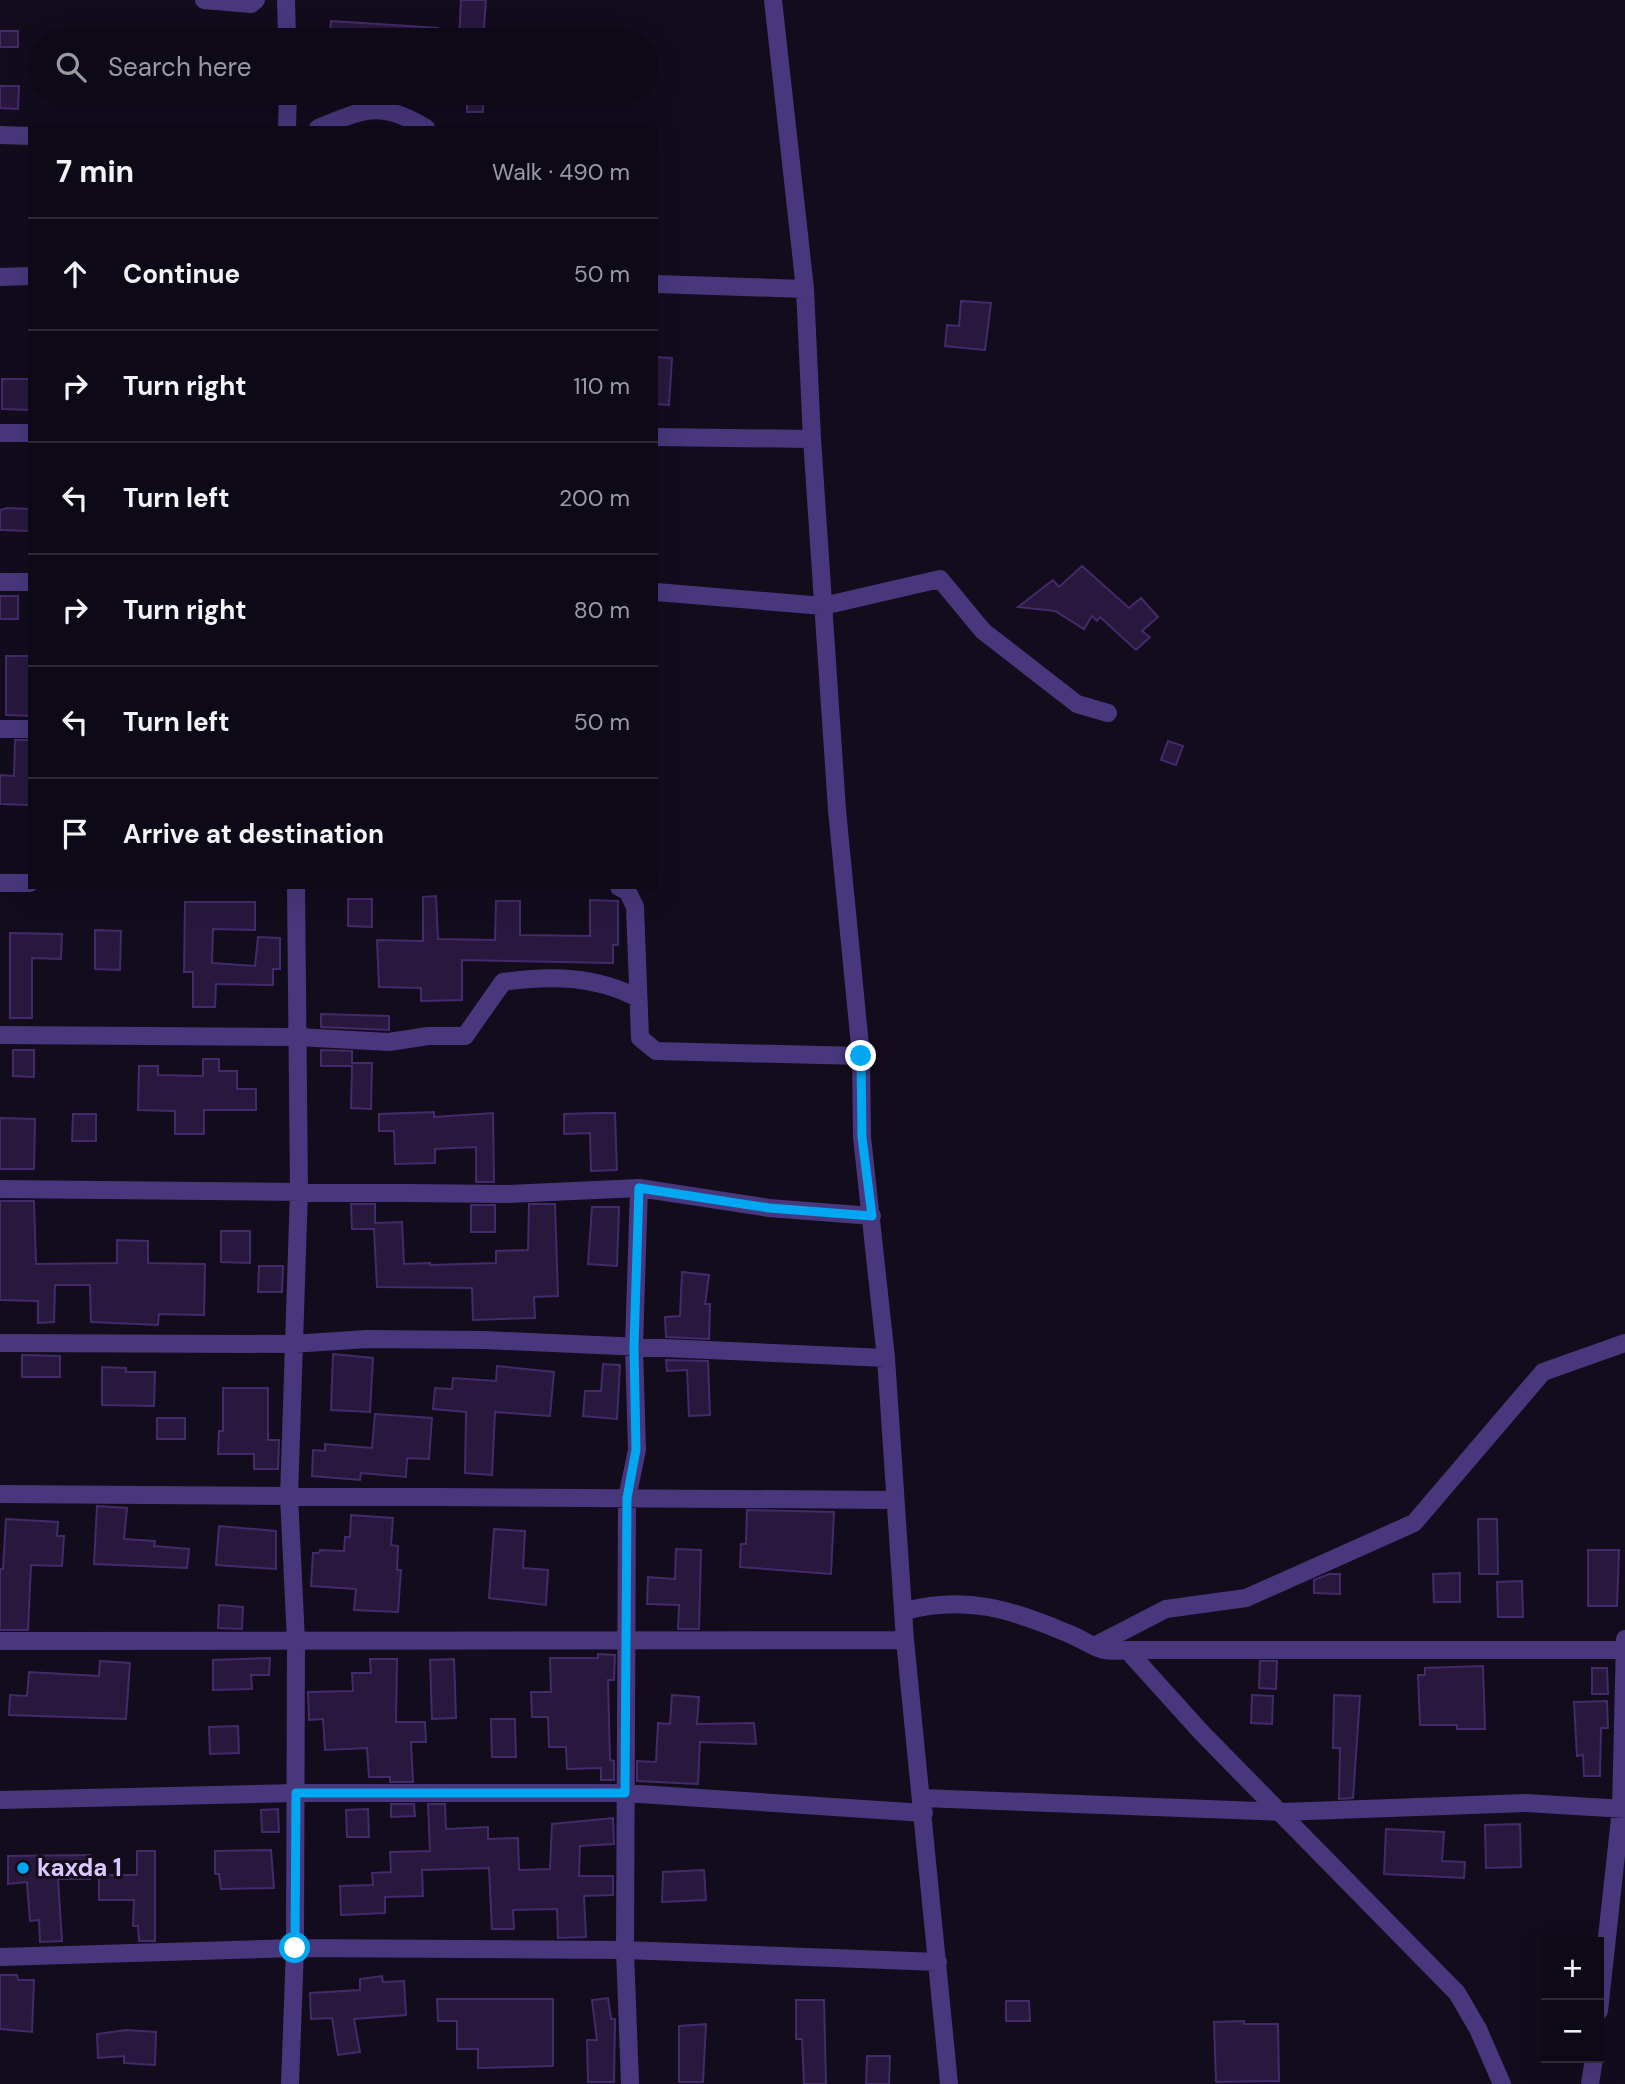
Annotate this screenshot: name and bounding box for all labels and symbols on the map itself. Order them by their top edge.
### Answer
route end [845,1040,876,1071]
place label: kaxda 1 [37,1852,122,1883]
marker: kaxda 1 [15,1860,31,1876]
route start [279,1932,310,1963]

